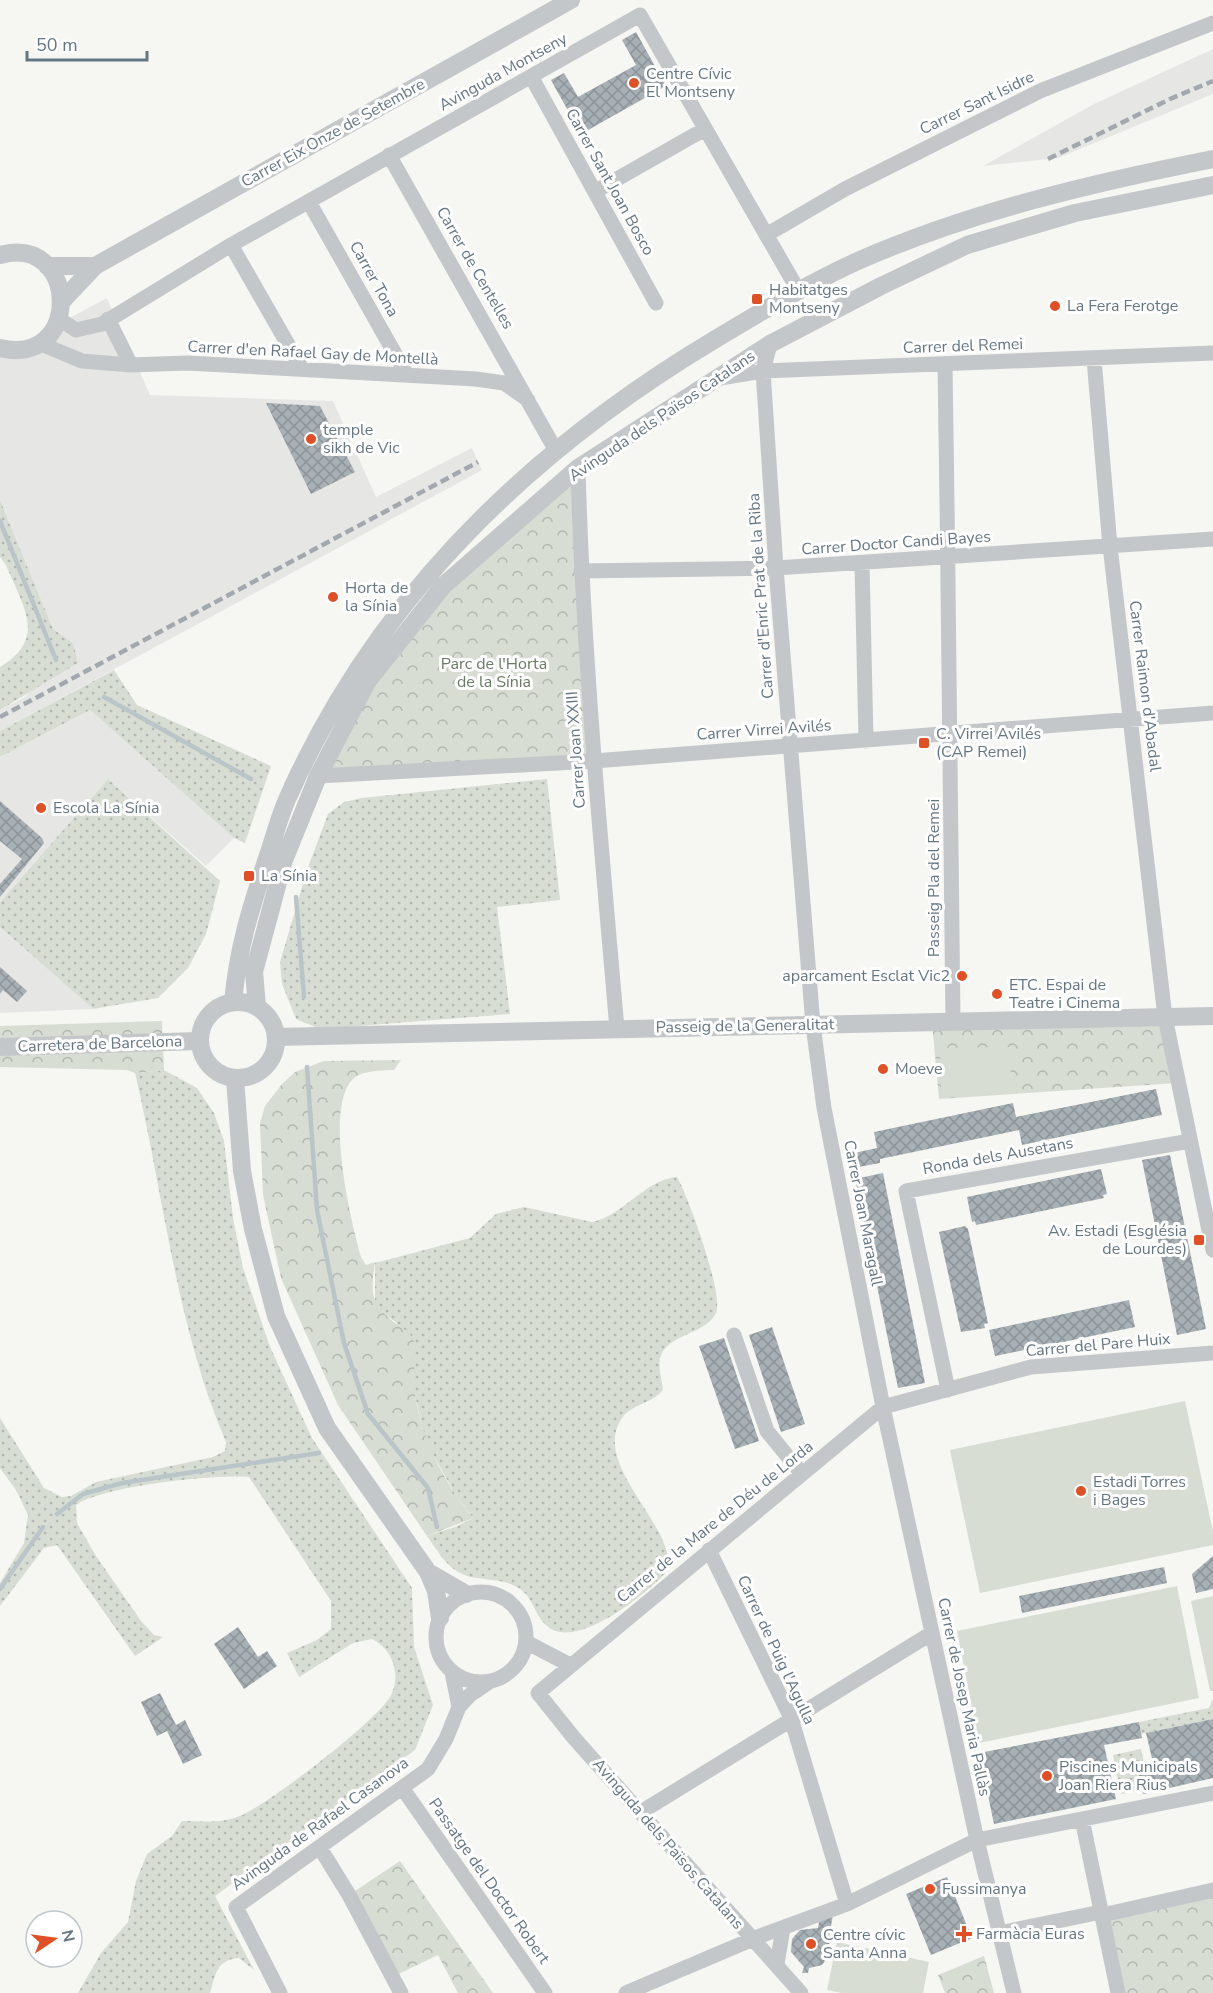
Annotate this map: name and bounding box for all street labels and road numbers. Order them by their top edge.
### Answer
street label: Avinguda Montseny [435,27,572,116]
street label: Carrer Sant Isidre [916,66,1038,140]
street label: Carrer Eix Onze de Setembre [237,73,429,193]
street label: Carrer Sant Joan Bosco [560,104,660,260]
street label: Carrer de Centelles [431,203,519,333]
street label: Carrer Tona [344,237,404,321]
street label: Carrer del Remei [902,333,1024,359]
street label: Carrer d'en Rafael Gay de Montellà [187,335,439,371]
street label: Avinguda dels Països Catalans [565,345,759,487]
street label: Carrer d'Enric Prat de la Riba [743,492,779,700]
street label: Carrer Doctor Candi Bayes [801,525,991,561]
street label: Carrer Raimon d'Abadal [1124,599,1166,773]
street label: Carrer Joan XXIII [561,691,591,809]
street label: Carrer Virrei Avilés [696,714,832,746]
street label: Passeig Pla del Remei [923,799,945,957]
street label: Passeig de la Generalitat [656,1013,835,1039]
street label: Carretera de Barcelona [17,1030,183,1058]
street label: Ronda dels Ausetans [921,1132,1075,1180]
street label: Carrer Joan Maragall [838,1138,888,1288]
street label: Carrer del Pare Huix [1025,1328,1172,1362]
street label: Carrer de la Mare de Déu de Lorda [612,1436,818,1608]
street label: Carrer de Puig l'Agulla [732,1572,820,1728]
street label: Carrer de Josep Maria Pallàs [932,1596,996,1798]
street label: Avinguda de Rafael Casanova [227,1752,413,1896]
street label: Avinguda dels Països Catalans [587,1754,749,1934]
street label: Passatge del Doctor Robert [423,1794,555,1969]

